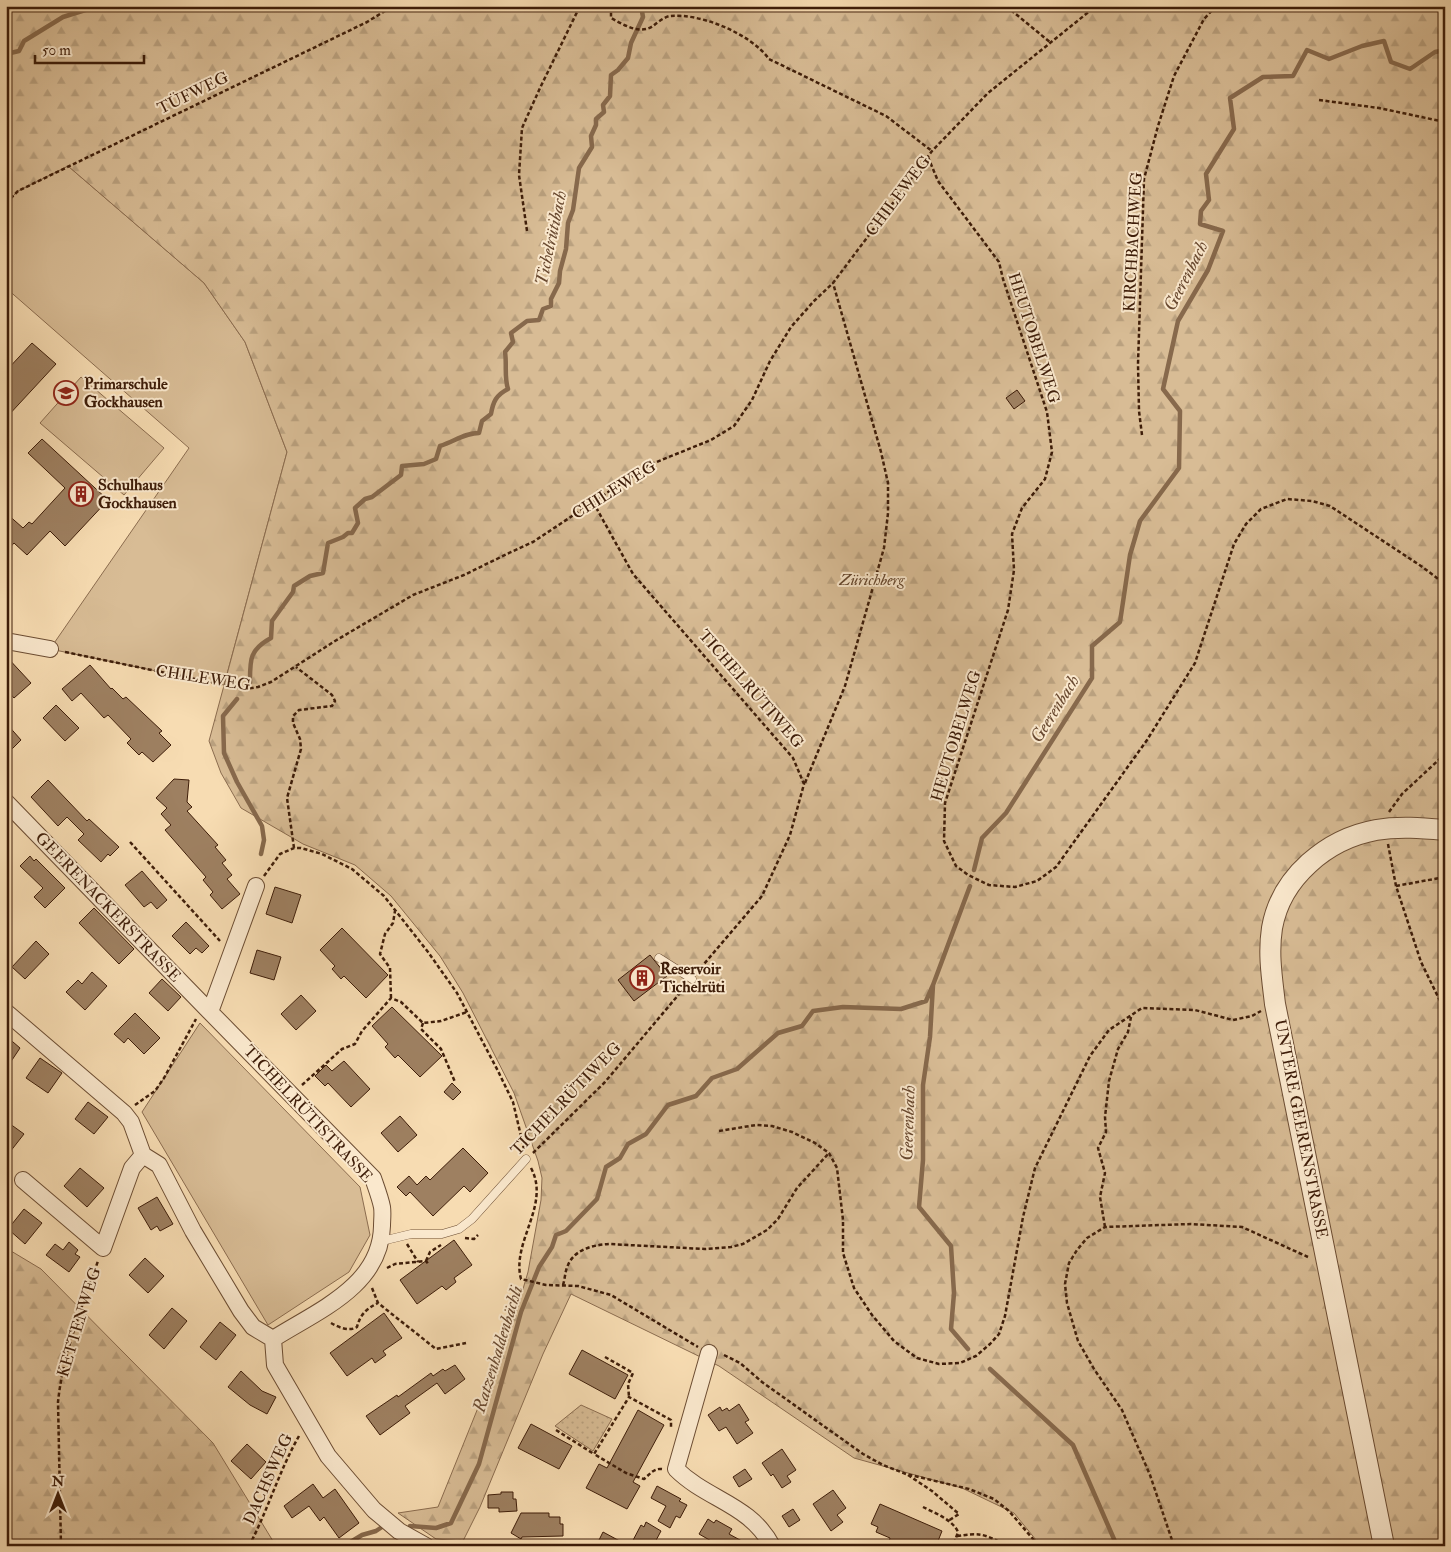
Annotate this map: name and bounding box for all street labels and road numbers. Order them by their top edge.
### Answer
street label: TÜFWEG [154,67,232,119]
street label: CHILEWEG [861,152,935,240]
street label: KIRCHBACHWEG [1119,172,1147,312]
street label: HEUTOBELWEG [1003,270,1065,406]
street label: CHILEWEG [568,456,660,524]
street label: TICHELRÜTIWEG [694,626,808,752]
street label: CHILEWEG [154,661,252,695]
street label: HEUTOBELWEG [927,668,985,804]
street label: GEERENACKERSTRASSE [31,828,185,986]
street label: UNTERE GEERENSTRASSE [1270,1018,1332,1240]
street label: TICHELRÜTIWEG [507,1038,625,1160]
street label: TICHELRÜTISTRASSE [239,1041,377,1187]
street label: KETTENWEG [53,1265,105,1379]
street label: DACHSWEG [239,1430,297,1528]

